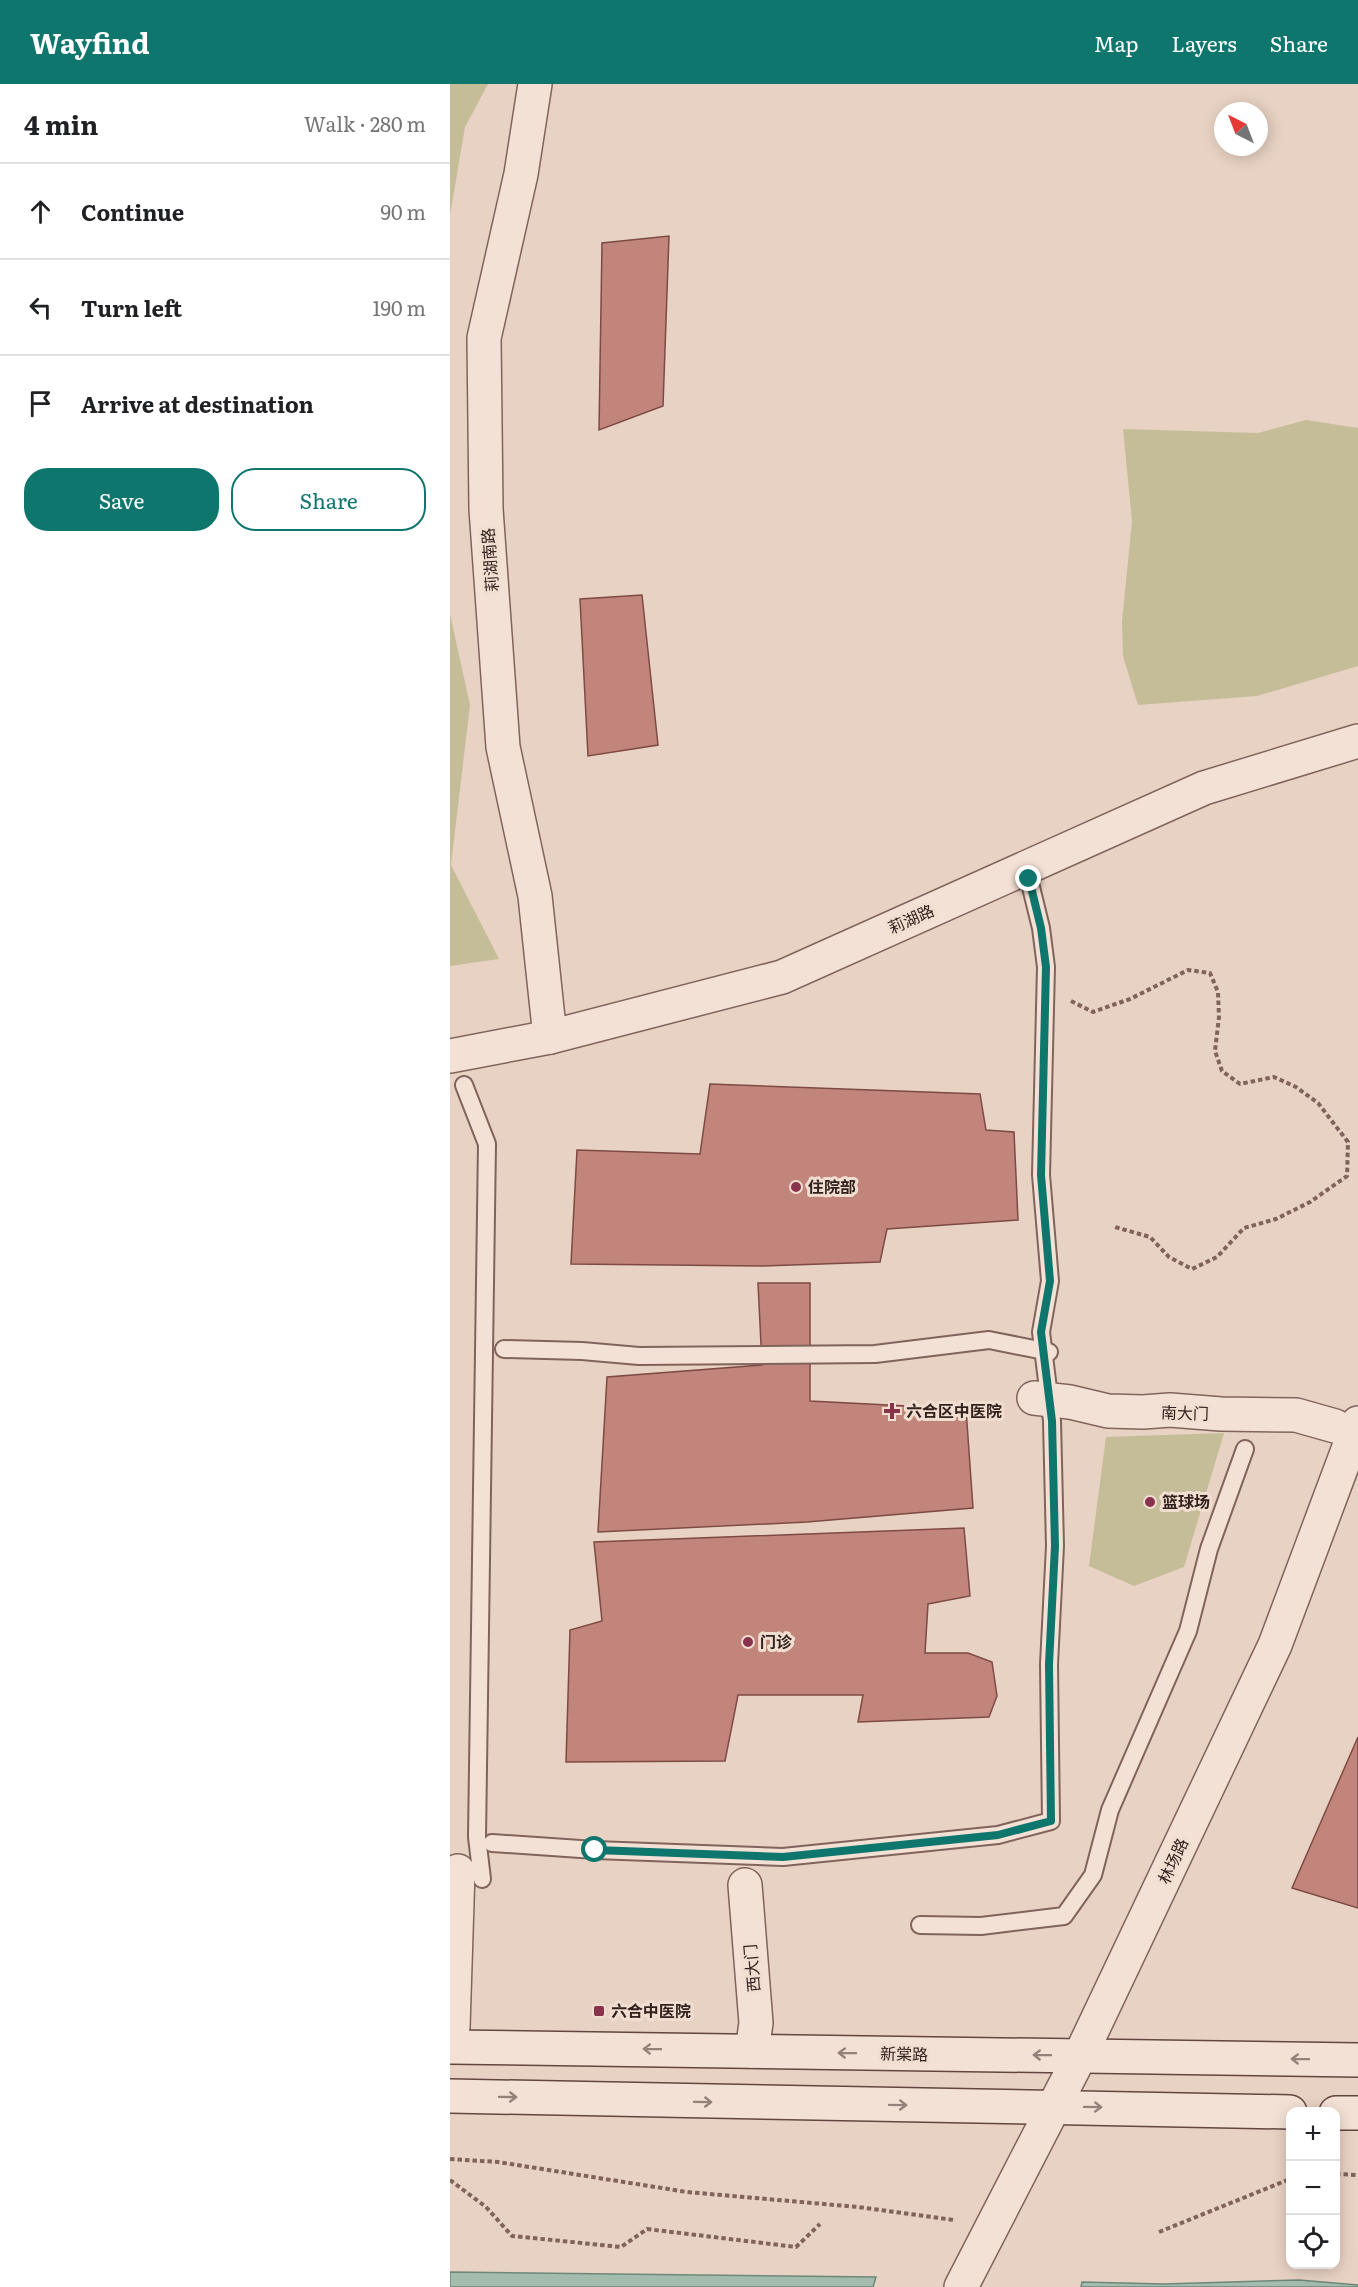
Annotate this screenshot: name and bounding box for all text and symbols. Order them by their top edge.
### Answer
text: Wayfind [30,21,150,63]
text: Map [1094,27,1139,58]
text: Layers [1172,27,1237,58]
text: Share [1270,27,1328,58]
north arrow [1214,102,1268,156]
text: 4 min [24,104,98,143]
text: Walk · 280 m [304,108,426,138]
icon: ahead [24,195,57,228]
text: Continue [81,195,184,228]
text: 90 m [381,196,426,226]
icon: left [24,291,57,324]
text: Turn left [81,291,182,324]
text: 190 m [372,292,426,322]
icon: arrive [24,387,57,420]
text: Arrive at destination [81,387,314,420]
button: Save [24,468,219,531]
button: Share [231,468,426,531]
street label: 莉湖南路 [475,527,503,593]
route end [1015,865,1041,891]
street label: 莉湖路 [884,897,937,939]
place label: 住院部 [808,1174,856,1198]
marker: 住院部 [789,1180,803,1194]
place label: 六合区中医院 [906,1398,1002,1422]
street label: 南大门 [1161,1399,1209,1425]
marker: 六合区中医院 [883,1402,901,1420]
place label: 篮球场 [1162,1489,1210,1513]
marker: 篮球场 [1143,1495,1157,1509]
place label: 门诊 [760,1629,793,1653]
marker: 门诊 [741,1635,755,1649]
street label: 林场路 [1151,1834,1193,1887]
route start [581,1836,607,1862]
street label: 西大门 [737,1943,765,1993]
place label: 六合中医院 [611,1998,691,2022]
marker: 六合中医院 [592,2004,606,2018]
street label: 新棠路 [880,2041,928,2065]
one-way arrow [642,2044,662,2055]
one-way arrow [837,2047,857,2059]
one-way arrow [1032,2050,1052,2061]
one-way arrow [1290,2053,1310,2065]
one-way arrow [498,2092,518,2103]
one-way arrow [693,2096,713,2107]
one-way arrow [888,2099,908,2110]
one-way arrow [1083,2101,1103,2113]
map controls [1286,2107,1340,2269]
button: + [1286,2107,1340,2161]
button: − [1286,2161,1340,2215]
button: locate [1286,2215,1340,2269]

